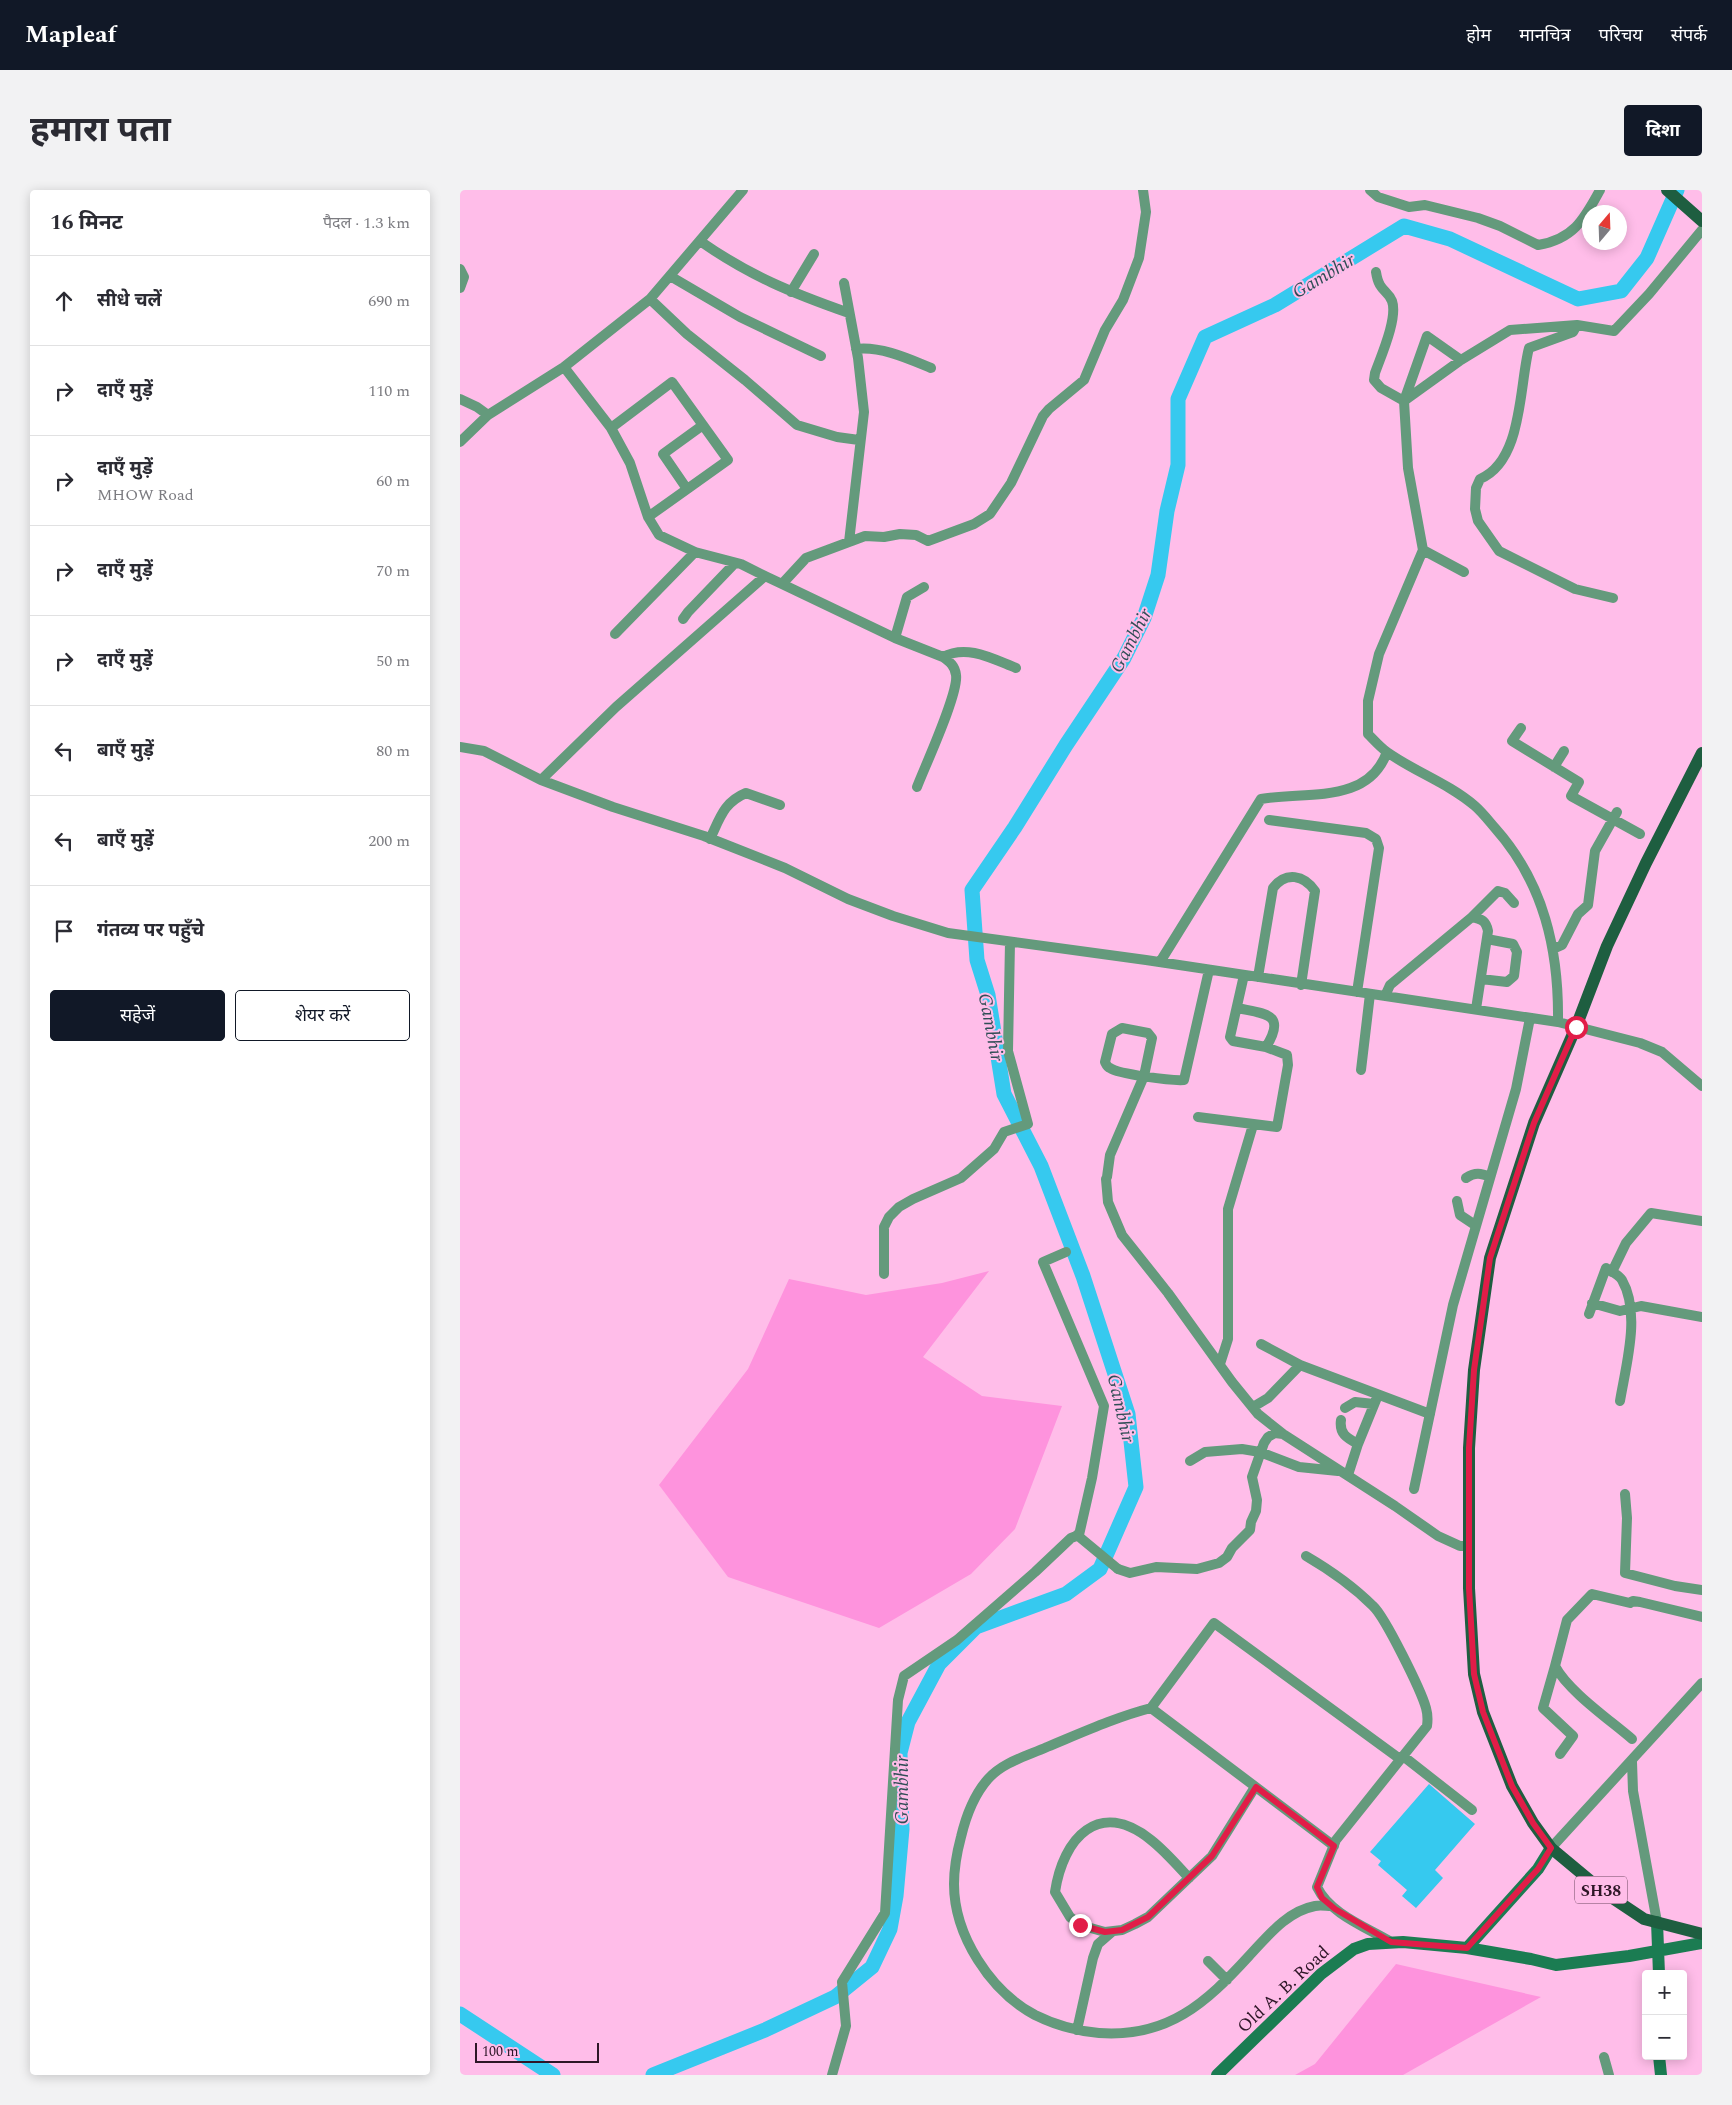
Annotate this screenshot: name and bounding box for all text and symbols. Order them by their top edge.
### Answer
text: Mapleaf [25,17,116,53]
text: होम [1466,22,1491,49]
text: मानचित्र [1519,22,1571,49]
text: परिचय [1599,22,1643,49]
text: संपर्क [1671,22,1707,49]
text: हमारा पता [30,104,171,157]
button: दिशा [1624,105,1702,156]
north arrow [1582,205,1627,250]
text: 16 मिनट [50,207,123,239]
text: पैदल · 1.3 km [323,211,410,235]
water label: Gambhir [1287,246,1361,307]
text: सीधे चलें [97,286,162,315]
icon: ahead [50,287,78,315]
text: 690 m [368,289,410,313]
text: दाएँ मुड़ें [97,376,153,405]
icon: right [50,377,78,405]
text: 110 m [368,379,410,403]
text: दाएँ मुड़ें [97,454,153,483]
icon: right [50,467,78,495]
text: 60 m [376,469,410,493]
text: MHOW Road [97,483,194,507]
text: दाएँ मुड़ें [97,556,153,585]
icon: right [50,557,78,585]
text: 70 m [376,559,410,583]
water label: Gambhir [1103,603,1160,678]
text: दाएँ मुड़ें [97,646,153,675]
icon: right [50,647,78,675]
text: 50 m [376,649,410,673]
text: बाएँ मुड़ें [97,736,154,765]
icon: left [50,737,78,765]
text: 80 m [376,739,410,763]
text: बाएँ मुड़ें [97,826,154,855]
icon: left [50,827,78,855]
text: 200 m [368,829,410,853]
text: गंतव्य पर पहुँचे [97,916,204,945]
icon: arrive [50,917,78,945]
button: सहेजें [50,990,225,1041]
button: शेयर करें [235,990,410,1041]
water label: Gambhir [970,991,1011,1064]
route start [1565,1016,1588,1039]
water label: Gambhir [1099,1371,1143,1446]
water label: Gambhir [888,1755,917,1825]
road number: SH38 [1575,1876,1627,1904]
route end [1069,1914,1092,1937]
street label: Old A. B. Road [1231,1939,1336,2040]
map controls [1642,1970,1687,2060]
button: + [1642,1970,1687,2015]
button: − [1642,2015,1687,2060]
scale bar [475,2040,599,2063]
text: 100 m [482,2041,519,2062]

